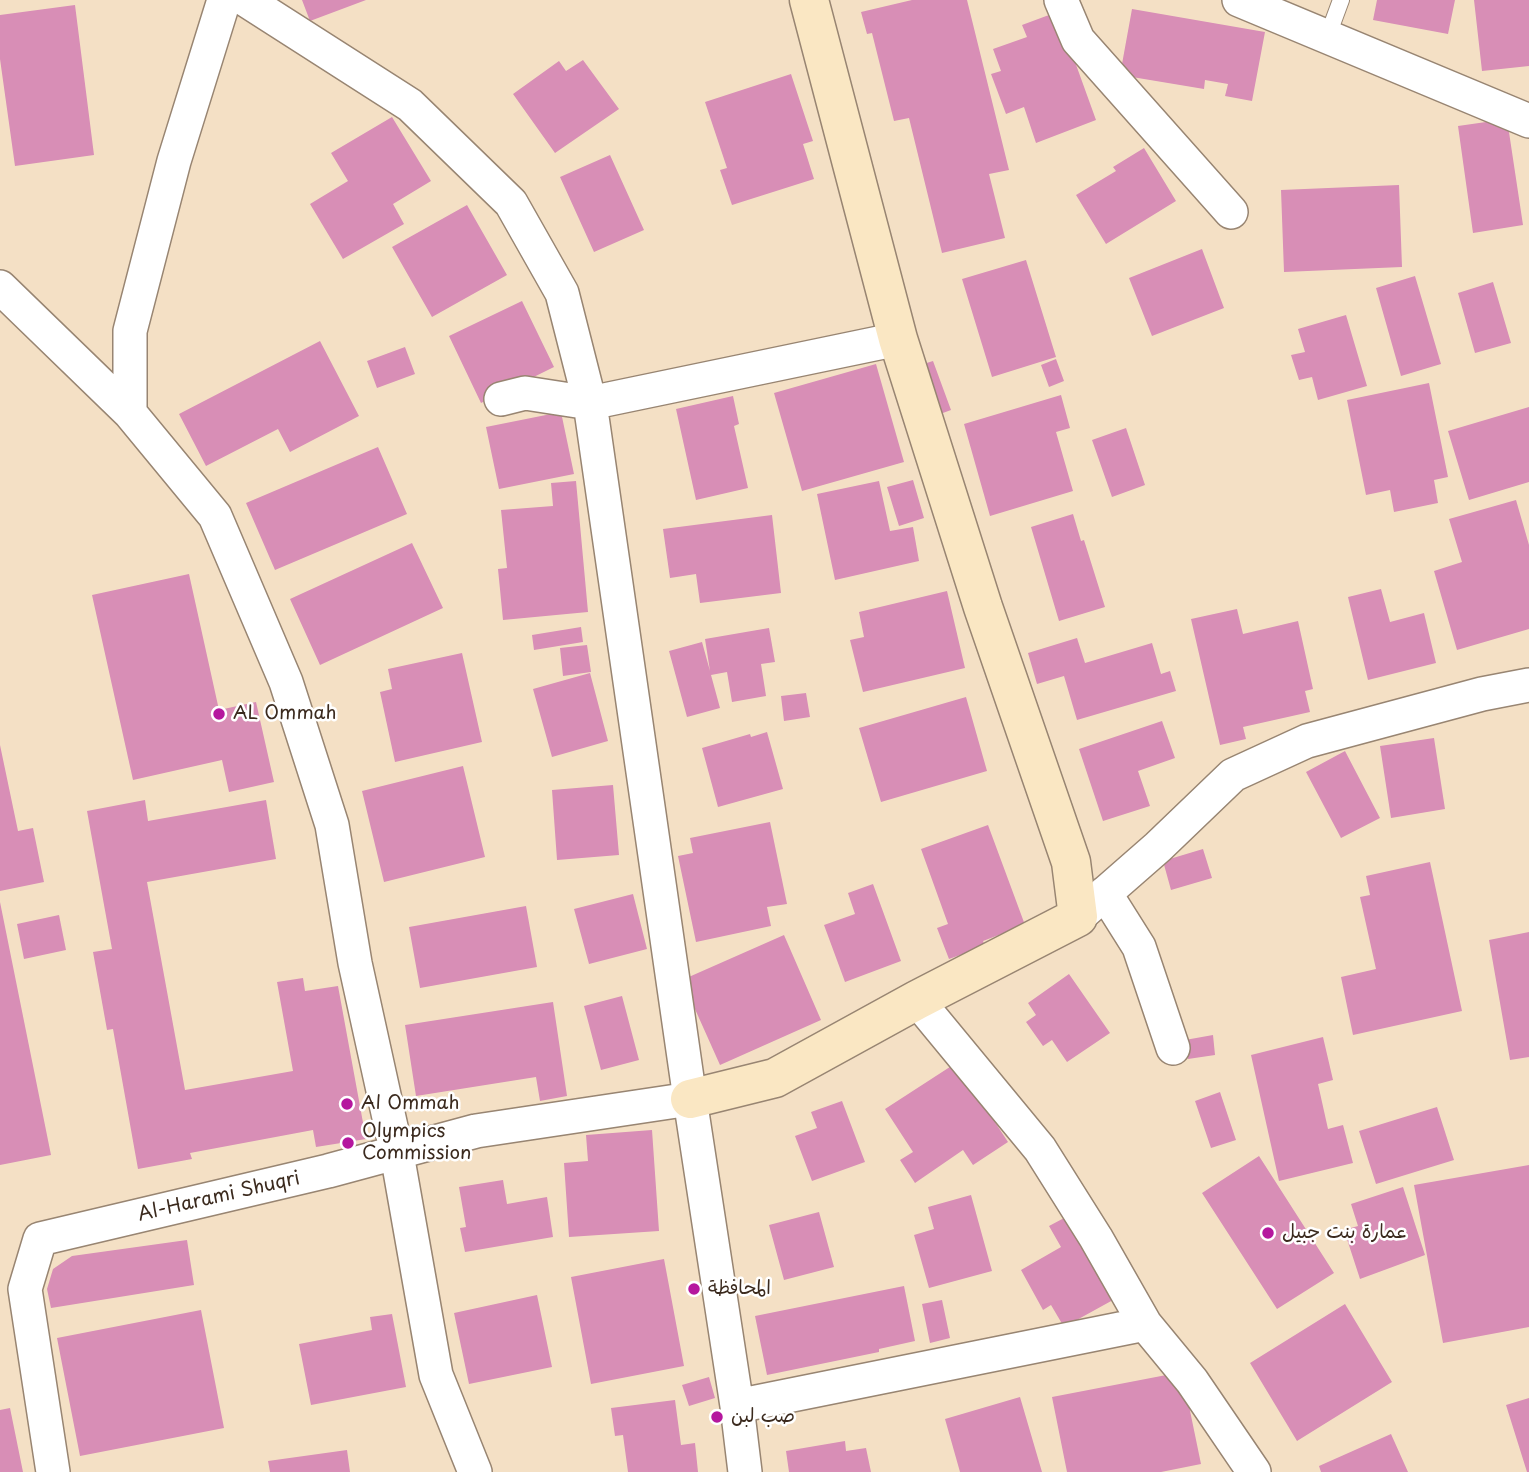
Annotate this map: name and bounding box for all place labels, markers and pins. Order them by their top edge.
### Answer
place label: AL Ommah [233,703,337,725]
marker: AL Ommah [211,706,227,722]
place label: Al Ommah [361,1093,460,1115]
marker: Al Ommah [339,1096,355,1112]
place label: Olympics Commission [362,1121,471,1165]
marker: Olympics Commission [340,1135,356,1151]
place label: عمارة بنت جبيل [1282,1222,1408,1244]
marker: عمارة بنت جبيل [1260,1225,1276,1241]
place label: المحافظة [708,1278,771,1300]
marker: المحافظة [686,1281,702,1297]
place label: صب لبن [731,1406,795,1428]
marker: صب لبن [709,1409,725,1425]

